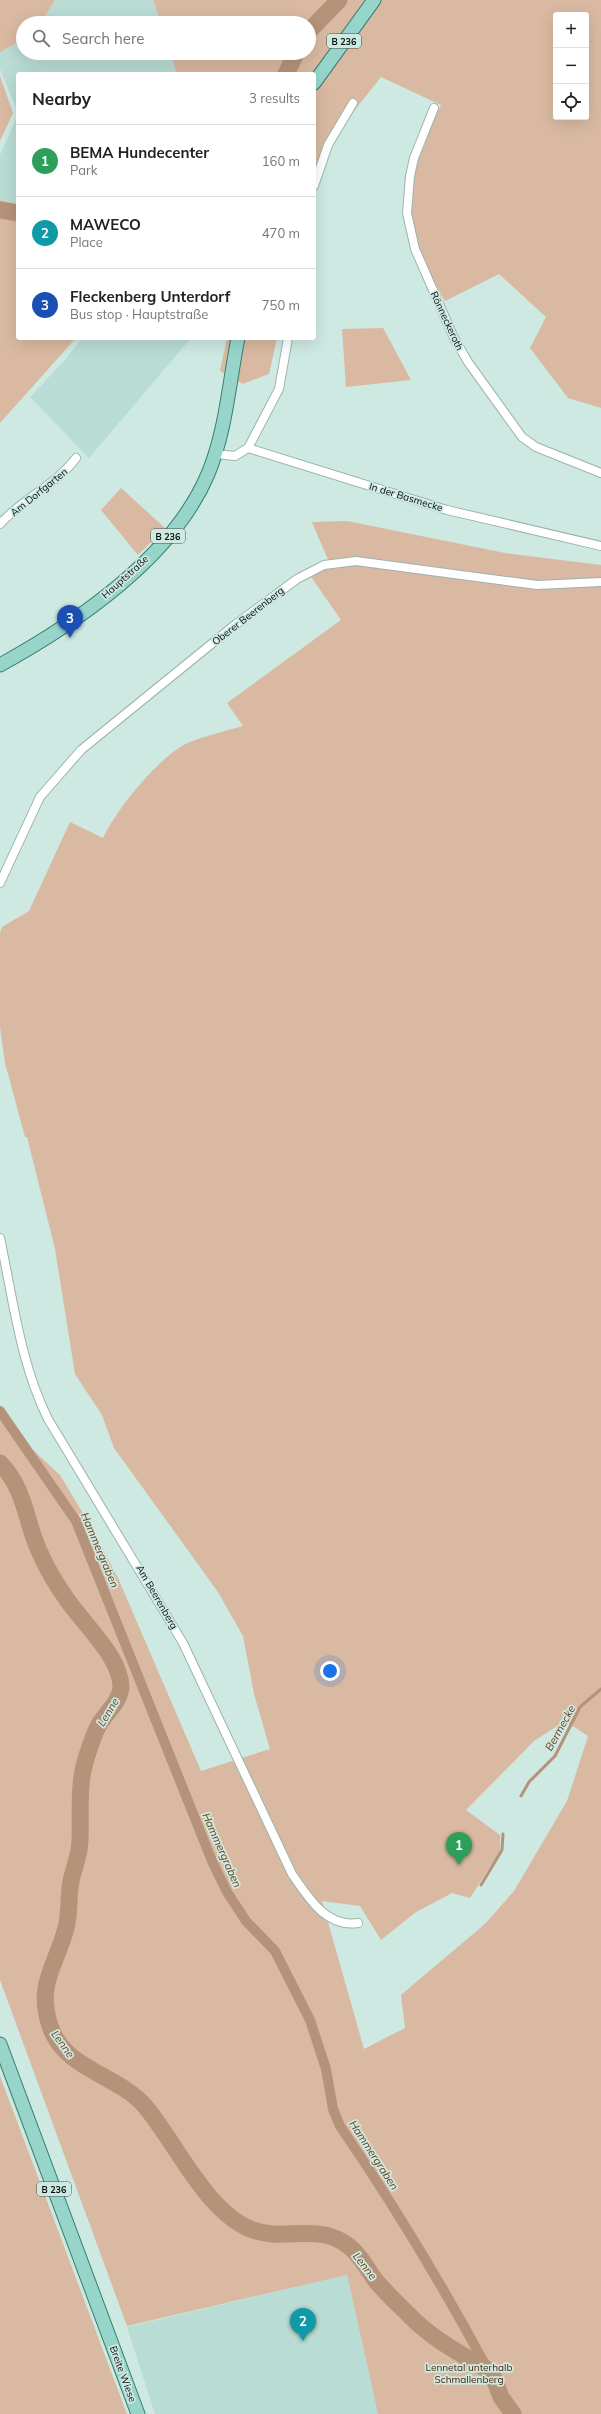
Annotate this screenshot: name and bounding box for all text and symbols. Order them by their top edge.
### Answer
map controls [553,12,589,120]
button: + [553,12,589,48]
search box [16,16,316,60]
icon: search [30,27,52,49]
text: Search here [62,29,144,48]
road number: B 236 [327,34,361,48]
button: − [553,48,589,84]
button: locate [553,84,589,120]
text: Nearby [32,88,91,109]
text: 3 results [249,90,300,106]
text: BEMA Hundecenter [70,143,209,162]
text: 1 [41,153,49,169]
text: 160 m [262,153,300,169]
text: Park [70,162,97,178]
text: MAWECO [70,215,141,234]
text: 2 [41,225,49,241]
text: 470 m [262,225,300,241]
text: Place [70,234,103,250]
text: Fleckenberg Unterdorf [70,287,230,306]
street label: Rönneckeroth [428,289,466,353]
text: 3 [41,297,49,313]
text: 750 m [262,297,300,313]
text: Bus stop · Hauptstraße [70,306,208,322]
street label: Am Dorfgarten [8,465,70,519]
street label: In der Basmecke [368,480,444,514]
road number: B 236 [151,529,185,543]
street label: Hauptstraße [99,553,151,601]
street label: Oberer Beerenberg [209,584,287,648]
pin: 3 [57,605,83,638]
water label: Hammergraben [78,1510,122,1590]
street label: Am Beerenberg [133,1562,181,1632]
your location [320,1661,340,1681]
water label: Lenne [94,1695,122,1729]
water label: Bermecke [542,1703,578,1753]
water label: Hammergraben [199,1810,245,1890]
pin: 1 [446,1832,472,1865]
water label: Lenne [48,2027,78,2061]
water label: Hammergraben [346,2117,402,2193]
road number: B 236 [37,2182,71,2196]
water label: Lenne [350,2250,380,2282]
pin: 2 [290,2308,316,2341]
street label: Breite Wiese [107,2344,139,2404]
park label: Lennetal unterhalb Schmallenberg [426,2361,512,2386]

